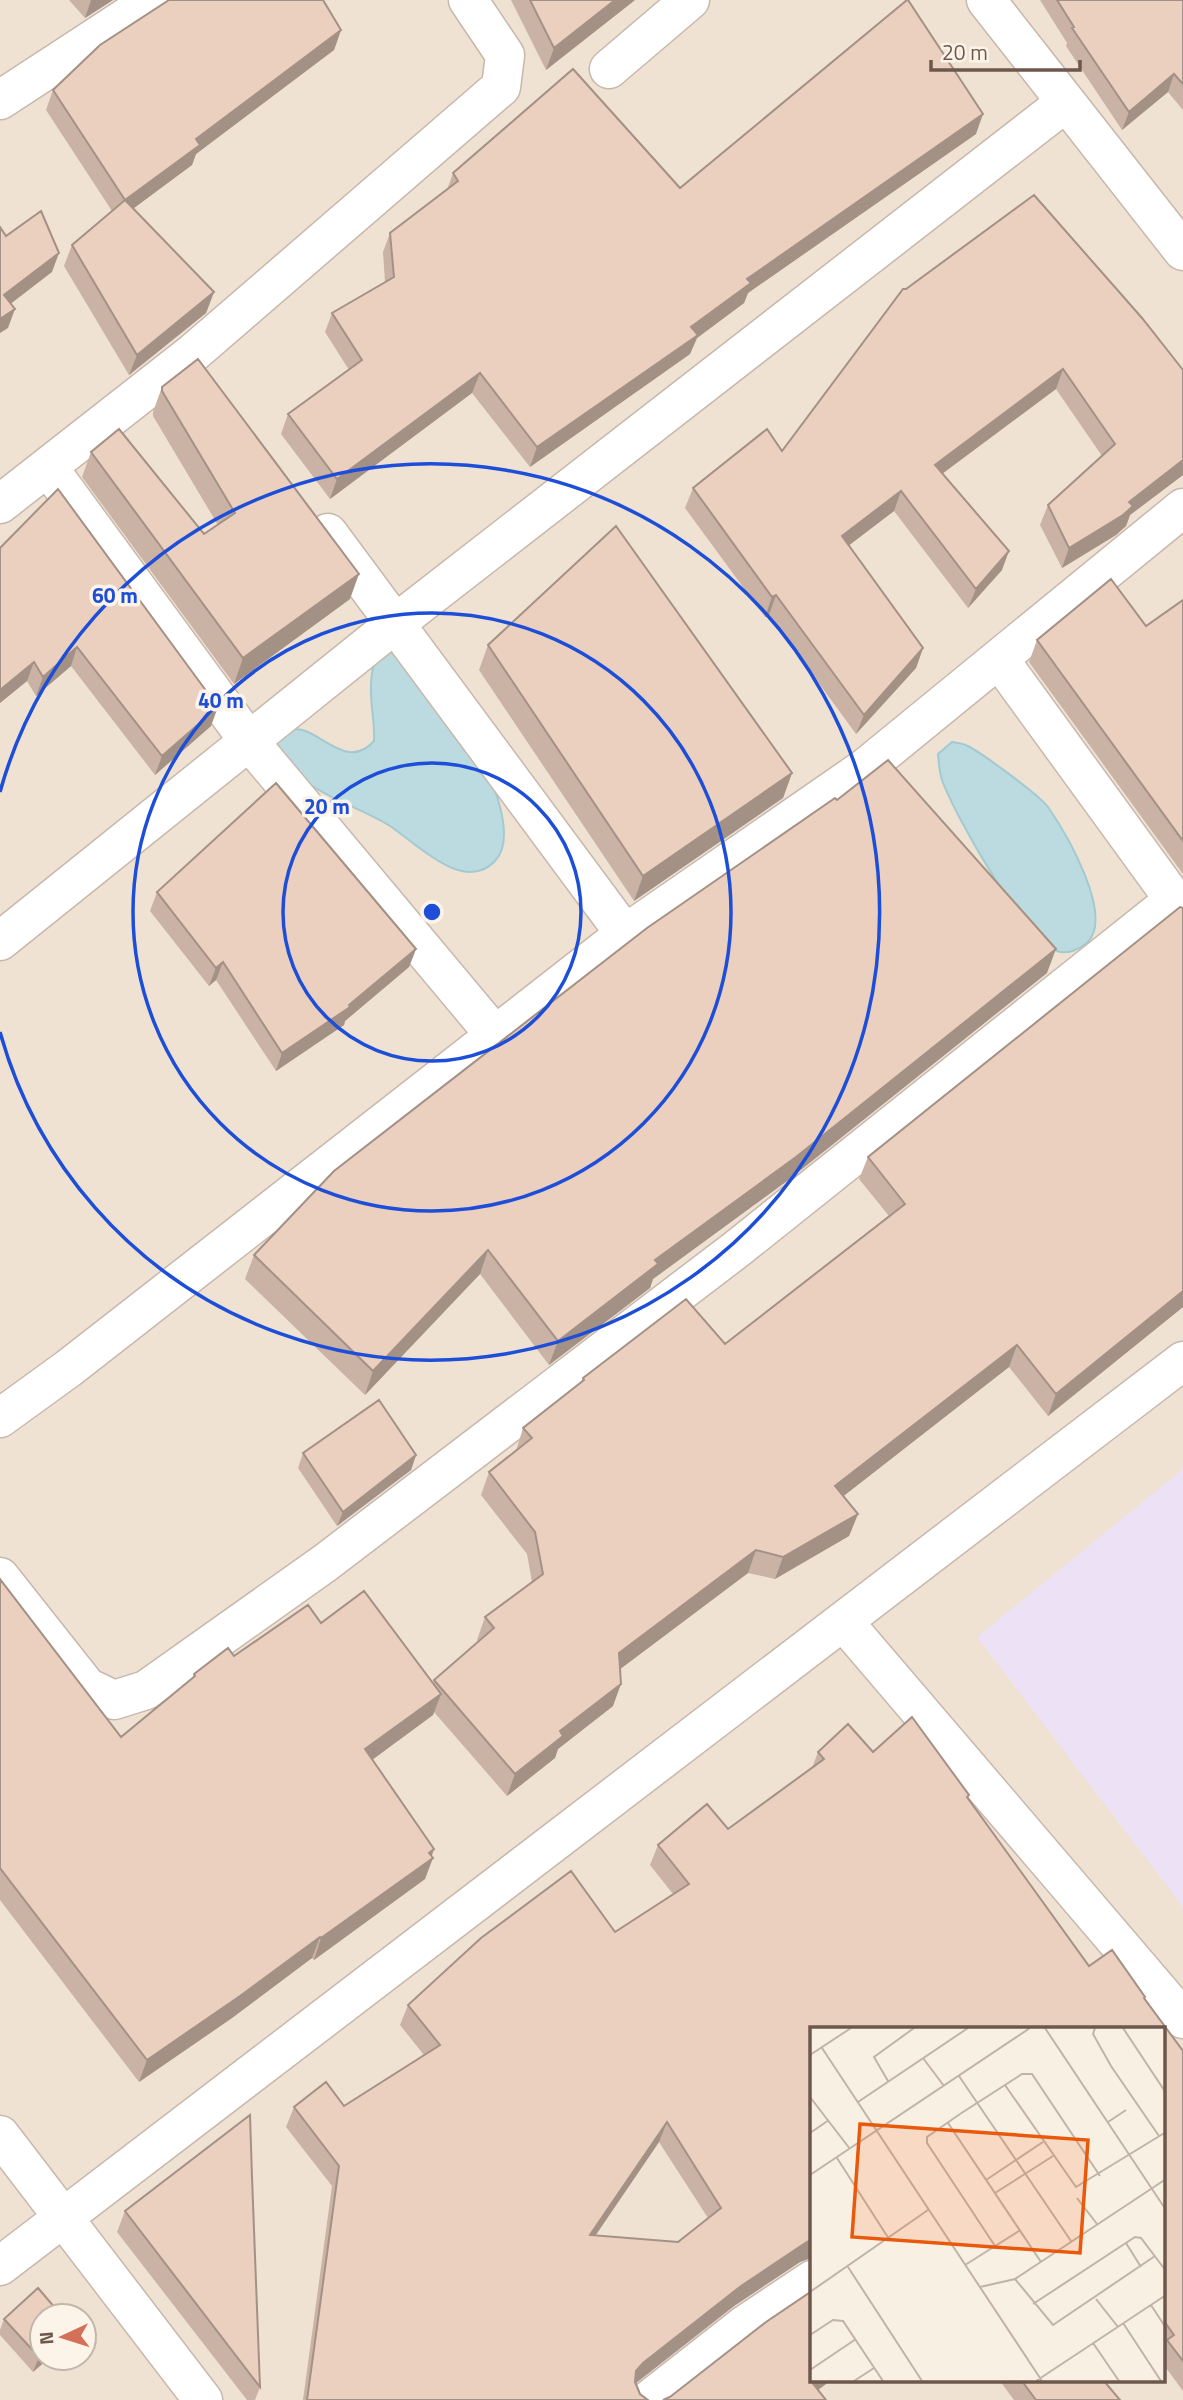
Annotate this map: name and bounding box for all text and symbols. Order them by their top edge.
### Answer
scale bar [931,28,1080,72]
text: 20 m [942,36,988,68]
text: 60 m [92,579,138,611]
text: 40 m [198,684,244,716]
text: 20 m [304,790,350,822]
centre of rings [420,900,444,924]
inset map [810,2027,1166,2382]
north arrow [28,2302,98,2372]
text: N [31,2331,60,2346]

